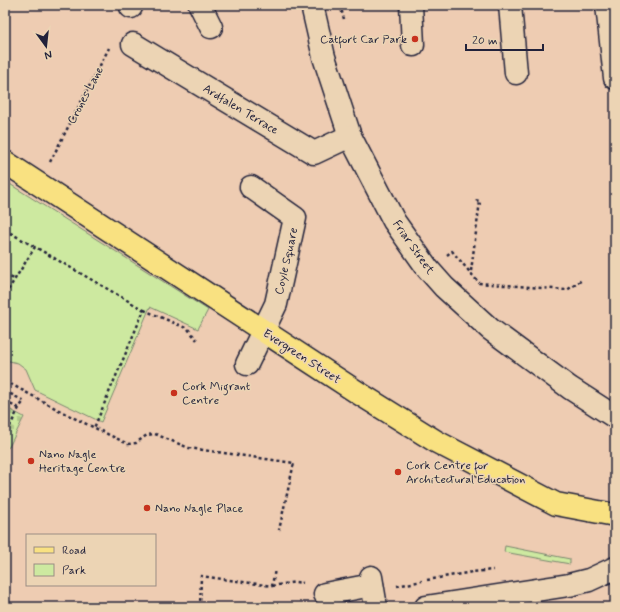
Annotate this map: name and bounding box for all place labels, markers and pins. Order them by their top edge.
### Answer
place label: Catfort Car Park [320,32,407,49]
marker: Catfort Car Park [410,34,420,44]
place label: Cork Migrant Centre [182,379,251,409]
marker: Cork Migrant Centre [169,388,179,398]
place label: Nano Nagle Heritage Centre [39,447,126,477]
marker: Nano Nagle Heritage Centre [26,456,36,466]
place label: Cork Centre for Architectural Education [406,458,525,488]
marker: Cork Centre for Architectural Education [393,467,403,477]
place label: Nano Nagle Place [155,501,244,517]
marker: Nano Nagle Place [142,503,152,513]

